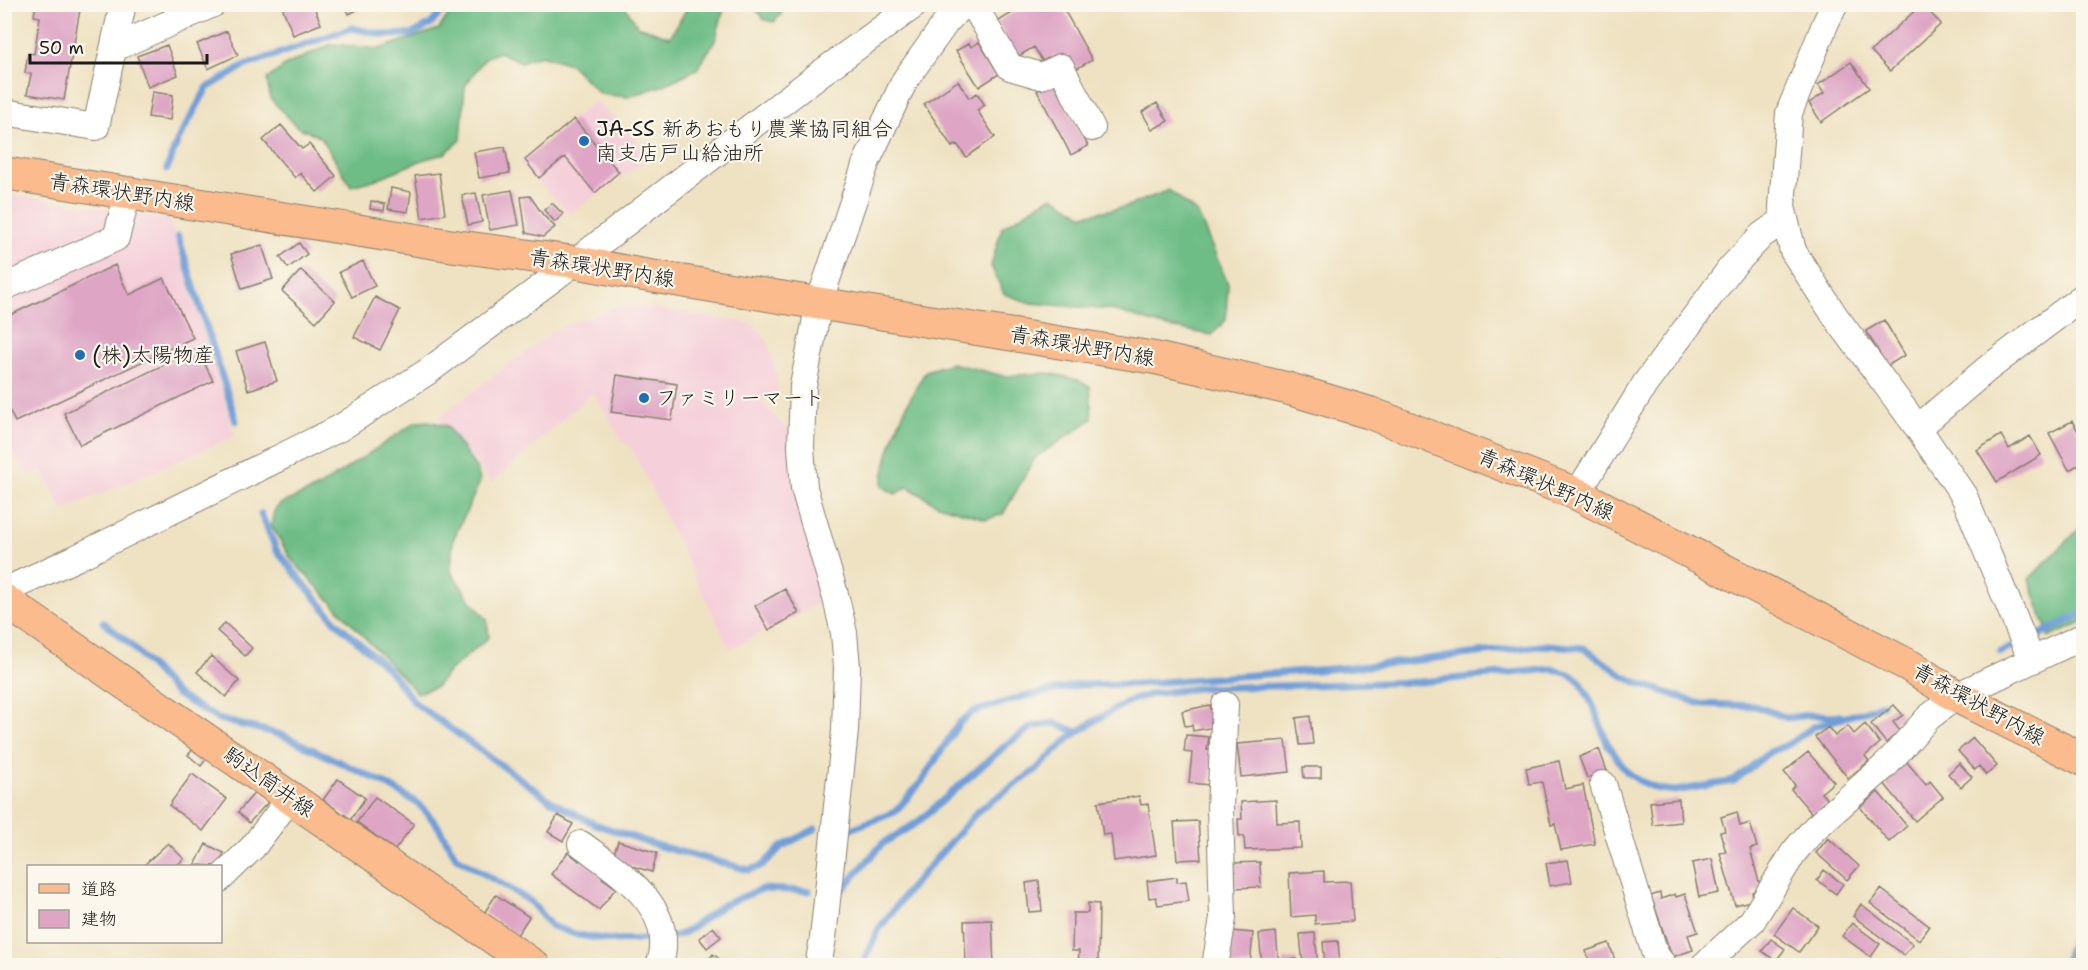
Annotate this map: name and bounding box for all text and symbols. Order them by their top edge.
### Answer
scale bar [30,27,207,65]
text: 50 m [39,36,84,60]
place label: JA-SS 新あおもり農業協同組合 南支店戸山給油所 [596,115,893,167]
marker: JA-SS 新あおもり農業協同組合 南支店戸山給油所 [577,134,591,148]
street label: 青森環状野内線 [47,167,197,217]
street label: 青森環状野内線 [527,243,677,293]
street label: 青森環状野内線 [1007,319,1157,373]
place label: (株)太陽物産 [92,341,215,369]
marker: (株)太陽物産 [73,348,87,362]
place label: ファミリーマート [656,384,824,412]
marker: ファミリーマート [637,391,651,405]
street label: 青森環状野内線 [1473,441,1619,527]
street label: 青森環状野内線 [1908,656,2050,752]
street label: 駒込筒井線 [218,740,320,824]
legend [27,865,222,943]
text: 道路 [81,877,117,901]
text: 建物 [81,907,117,931]

